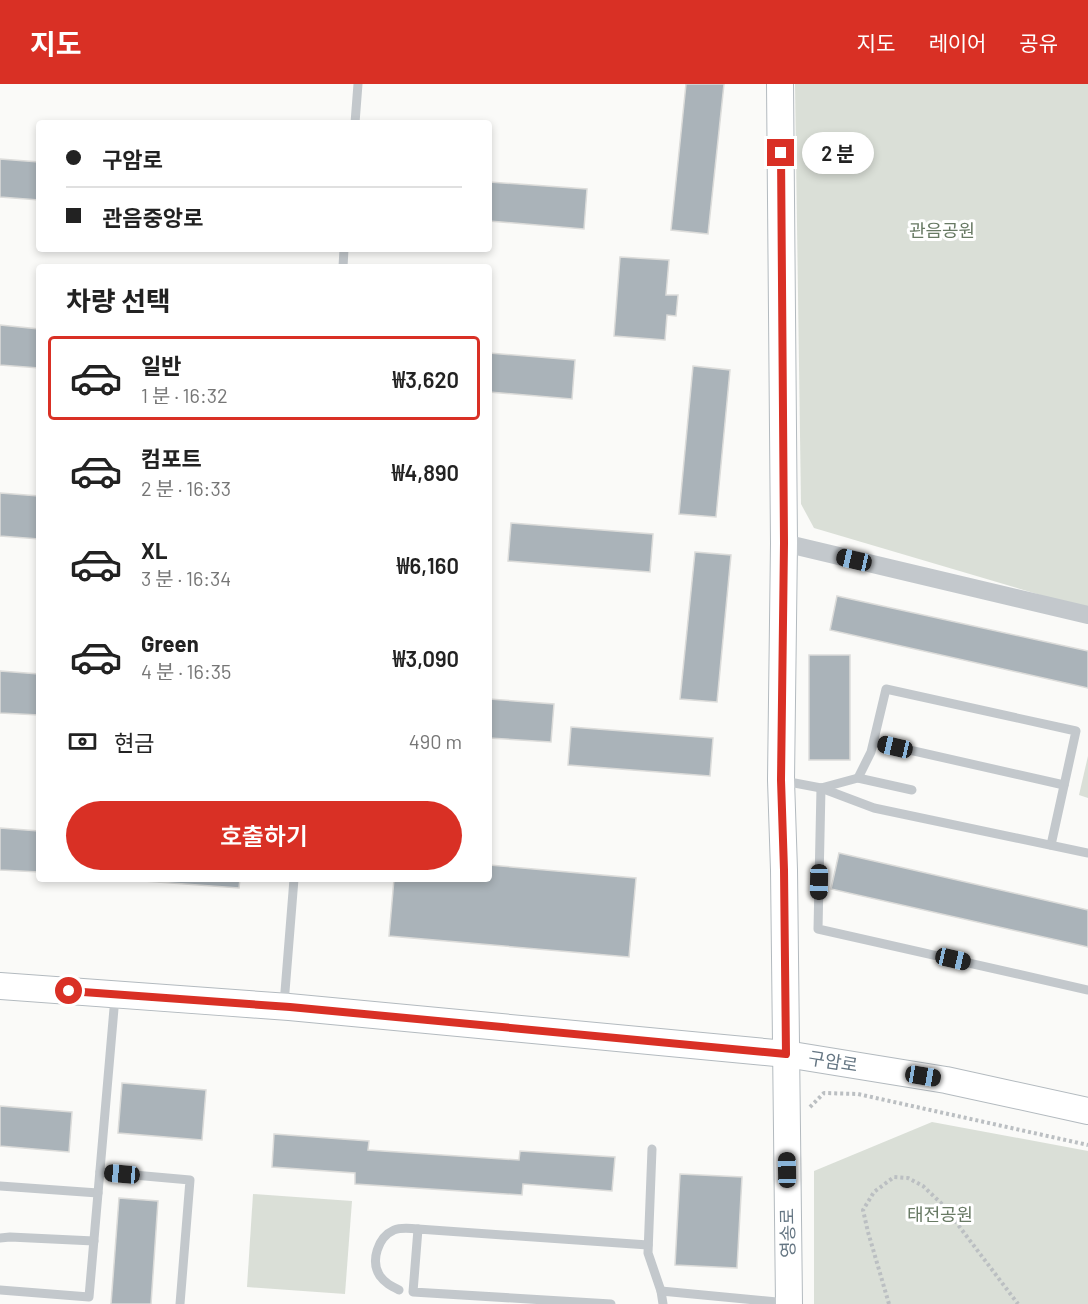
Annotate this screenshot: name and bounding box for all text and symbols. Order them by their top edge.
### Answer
text: 지도 [30,26,82,60]
text: 지도 [857,30,895,55]
text: 레이어 [928,30,986,55]
text: 공유 [1019,30,1058,55]
callout: 2 분 [802,132,874,174]
route end [767,139,794,166]
text: 2 분 [821,141,855,165]
text: 구암로 [102,146,163,172]
text: 관음중앙로 [102,204,203,230]
park label: 관음공원 [909,219,975,241]
text: 차량 선택 [66,284,171,316]
icon: car [69,351,123,405]
text: 일반 [141,352,181,378]
text: ₩3,620 [392,366,459,392]
text: 1 분 · 16:32 [141,383,228,407]
icon: car [69,444,123,498]
text: 컴포트 [141,445,202,471]
text: ₩4,890 [392,459,459,485]
text: 2 분 · 16:33 [141,476,231,500]
icon: car [69,537,123,591]
text: XL [141,537,167,563]
car [834,547,874,573]
text: ₩6,160 [397,552,459,578]
text: 3 분 · 16:34 [141,566,231,590]
icon: car [69,630,123,684]
text: Green [141,630,199,656]
text: ₩3,090 [393,645,459,671]
text: 4 분 · 16:35 [141,659,231,683]
icon: cash [66,725,99,758]
text: 현금 [114,729,154,755]
text: 490 m [409,729,462,753]
car [875,734,915,760]
button: 호출하기 [66,801,462,870]
car [810,864,828,900]
car [933,946,973,972]
route start [55,977,82,1004]
street label: 구암로 [807,1046,859,1076]
car [904,1064,942,1088]
car [778,1152,796,1188]
car [103,1163,141,1185]
park label: 태전공원 [907,1203,973,1225]
street label: 영송로 [776,1208,798,1258]

